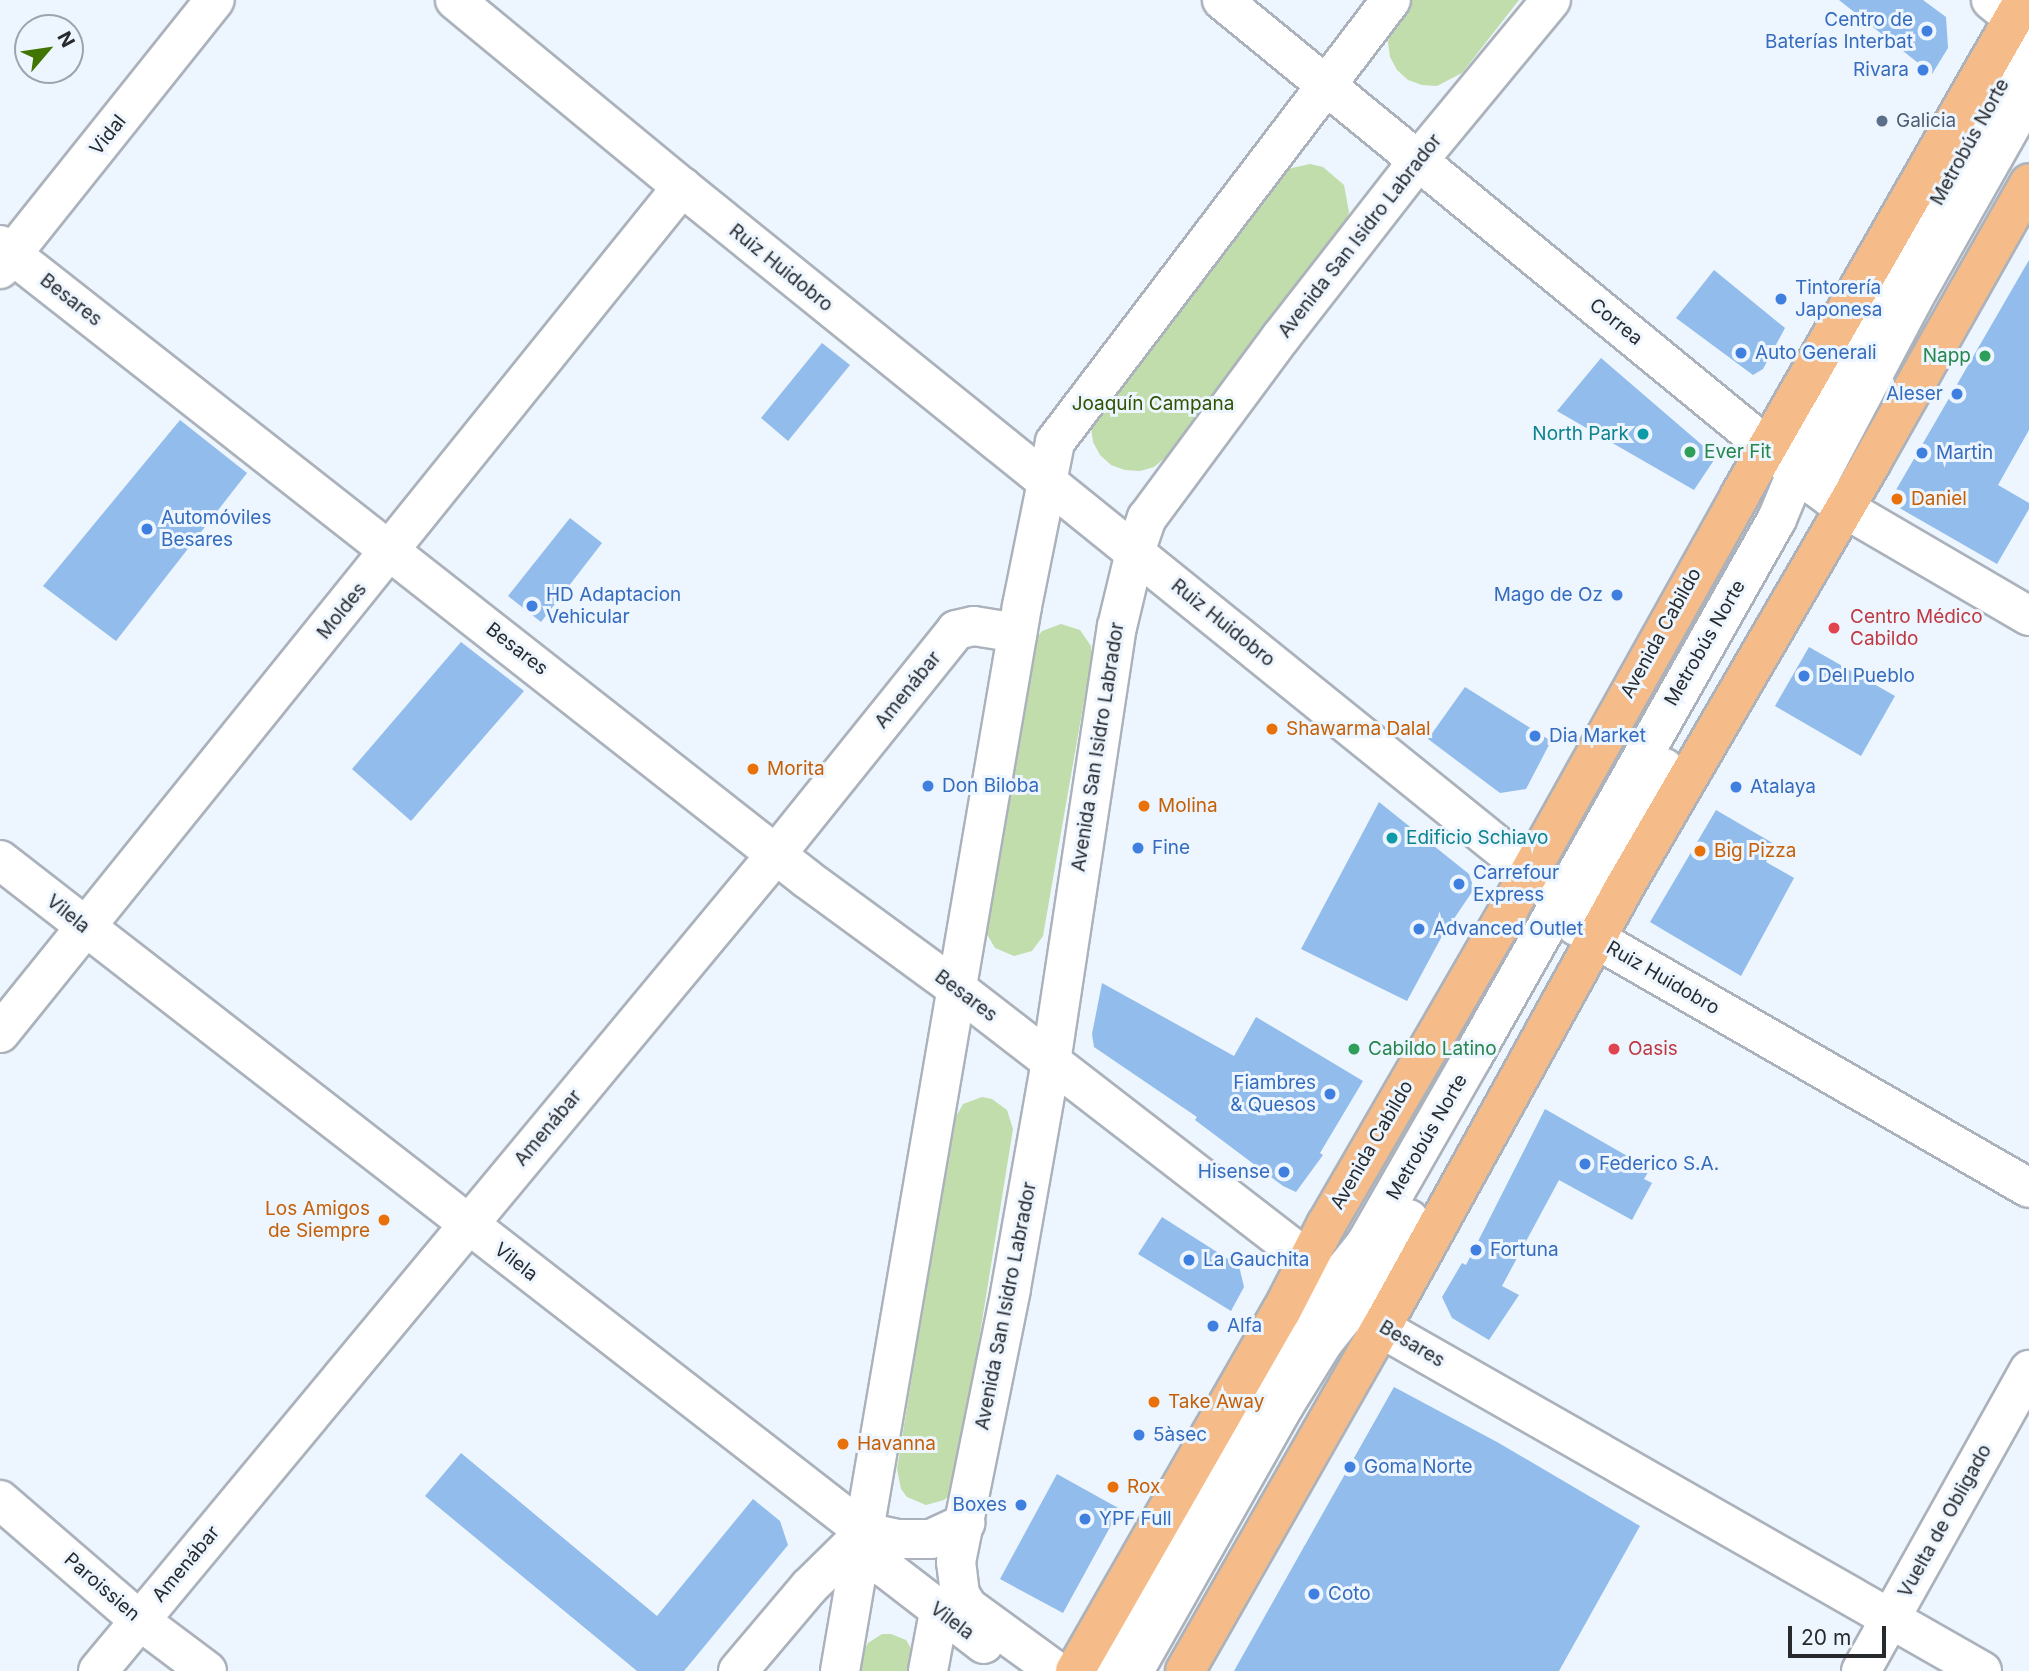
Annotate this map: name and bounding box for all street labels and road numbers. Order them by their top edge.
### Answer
street label: Metrobús Norte [1926,75,2014,209]
street label: Vidal [85,110,131,160]
street label: Avenida San Isidro Labrador [1273,130,1447,342]
street label: Ruiz Huidobro [725,219,837,317]
street label: Besares [36,269,106,331]
street label: Correa [1585,294,1647,350]
street label: Avenida Cabildo [1616,564,1706,702]
street label: Ruiz Huidobro [1167,574,1279,672]
street label: Metrobús Norte [1660,576,1750,710]
street label: Moldes [312,578,372,644]
street label: Besares [482,618,552,680]
street label: Avenida San Isidro Labrador [1067,621,1129,873]
street label: Amenábar [870,647,946,733]
street label: Vilela [42,890,94,938]
street label: Ruiz Huidobro [1602,936,1724,1020]
street label: Besares [930,965,1002,1027]
street label: Metrobús Norte [1382,1070,1472,1204]
street label: Avenida Cabildo [1326,1076,1418,1214]
street label: Amenábar [510,1085,586,1171]
street label: Avenida San Isidro Labrador [971,1180,1041,1432]
street label: Vilela [490,1238,542,1286]
street label: Besares [1375,1316,1449,1372]
street label: Vuelta de Obligado [1893,1441,1997,1601]
street label: Amenábar [148,1521,224,1607]
street label: Paroissien [60,1548,144,1626]
street label: Vilela [926,1597,978,1645]

